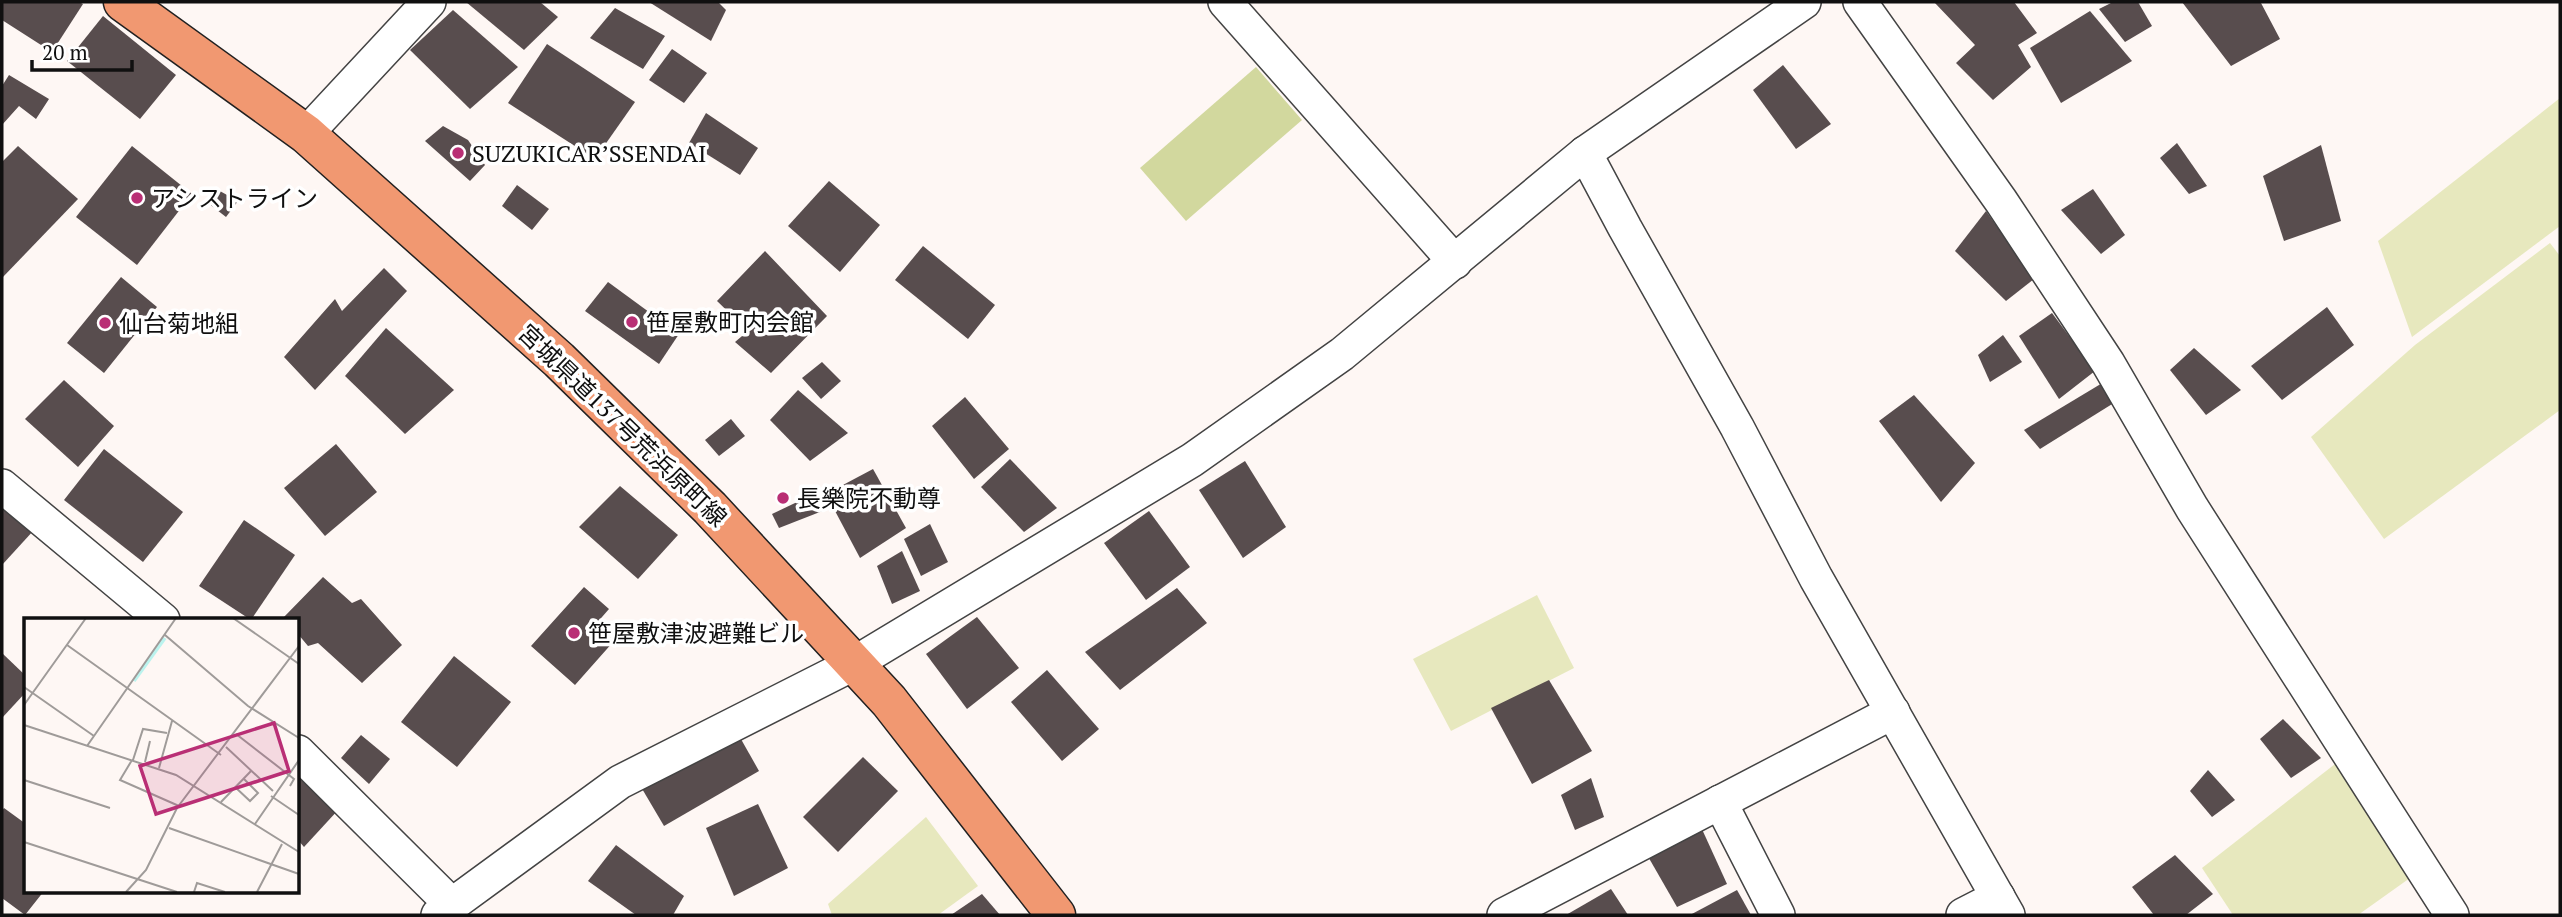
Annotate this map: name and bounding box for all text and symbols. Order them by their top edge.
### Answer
scale bar [32,28,131,72]
text: 20 m [42,38,88,66]
place label: SUZUKICAR’SSENDAI [472,137,707,169]
marker: SUZUKICAR’SSENDAI [450,145,466,161]
place label: アシストライン [151,182,318,214]
marker: アシストライン [129,190,145,206]
place label: 笹屋敷町内会館 [646,306,814,338]
place label: 仙台菊地組 [119,307,239,339]
marker: 笹屋敷町内会館 [624,314,640,330]
marker: 仙台菊地組 [97,315,113,331]
street label: 宮城県道137号荒浜原町線 [512,317,734,533]
place label: 長樂院不動尊 [797,482,941,514]
marker: 長樂院不動尊 [775,490,791,506]
place label: 笹屋敷津波避難ビル [588,617,804,649]
inset map [24,618,299,892]
marker: 笹屋敷津波避難ビル [566,625,582,641]

